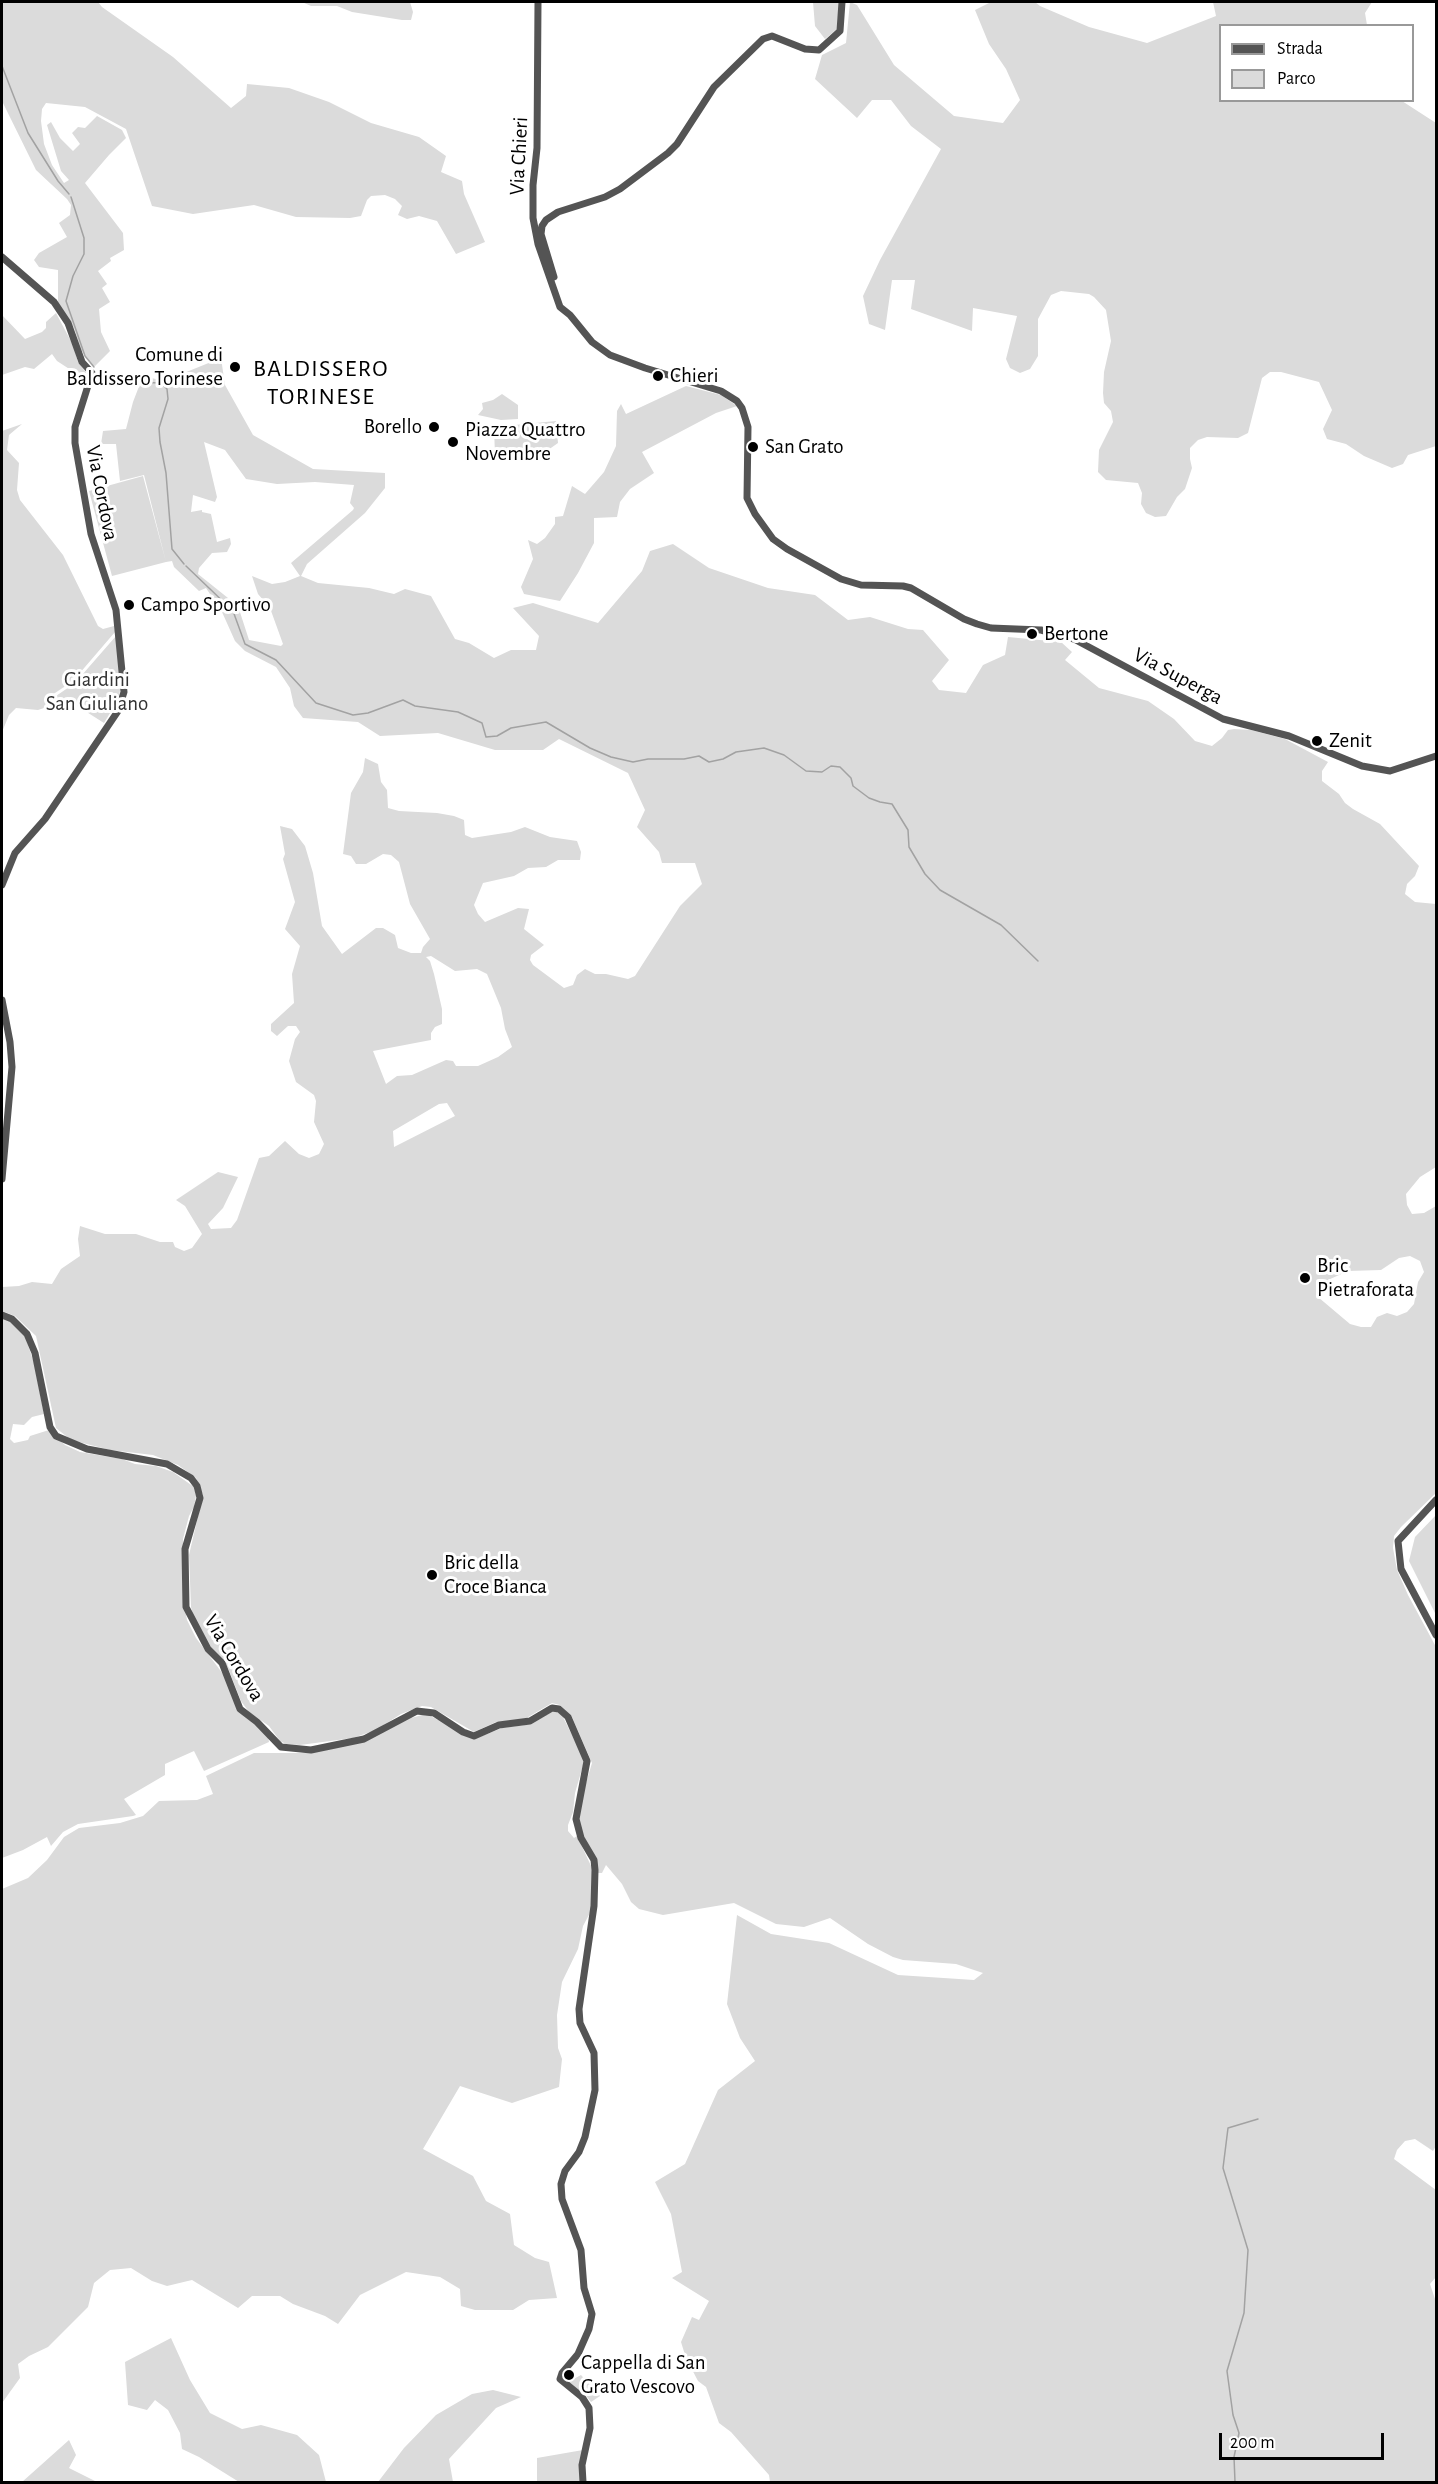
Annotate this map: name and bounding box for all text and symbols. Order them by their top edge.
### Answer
legend [1219,24,1414,102]
text: Strada [1277,40,1323,58]
text: Parco [1277,70,1316,88]
street label: Via Chieri [504,116,534,196]
place label: Comune di Baldissero Torinese [66,342,223,392]
district label: BALDISSERO TORINESE [253,355,389,411]
marker: Comune di Baldissero Torinese [228,360,242,374]
place label: Chieri [670,363,718,389]
marker: Chieri [651,369,665,383]
place label: Borello [364,414,422,440]
place label: Piazza Quattro Novembre [465,417,585,467]
marker: Borello [427,420,441,434]
place label: San Grato [765,434,843,460]
marker: Piazza Quattro Novembre [446,435,460,449]
marker: San Grato [746,440,760,454]
street label: Via Cordova [80,443,124,543]
place label: Campo Sportivo [141,592,271,618]
marker: Campo Sportivo [122,598,136,612]
place label: Bertone [1044,621,1109,647]
marker: Bertone [1025,627,1039,641]
street label: Via Superga [1129,642,1227,710]
park label: Giardini San Giuliano [46,667,148,717]
place label: Zenit [1329,728,1372,754]
marker: Zenit [1310,734,1324,748]
place label: Bric Pietraforata [1317,1253,1414,1303]
marker: Bric Pietraforata [1298,1271,1312,1285]
place label: Bric della Croce Bianca [444,1550,547,1600]
marker: Bric della Croce Bianca [425,1568,439,1582]
street label: Via Cordova [198,1610,270,1706]
place label: Cappella di San Grato Vescovo [581,2350,705,2400]
marker: Cappella di San Grato Vescovo [562,2368,576,2382]
scale bar [1222,2421,1387,2459]
text: 200 m [1230,2434,1275,2452]

